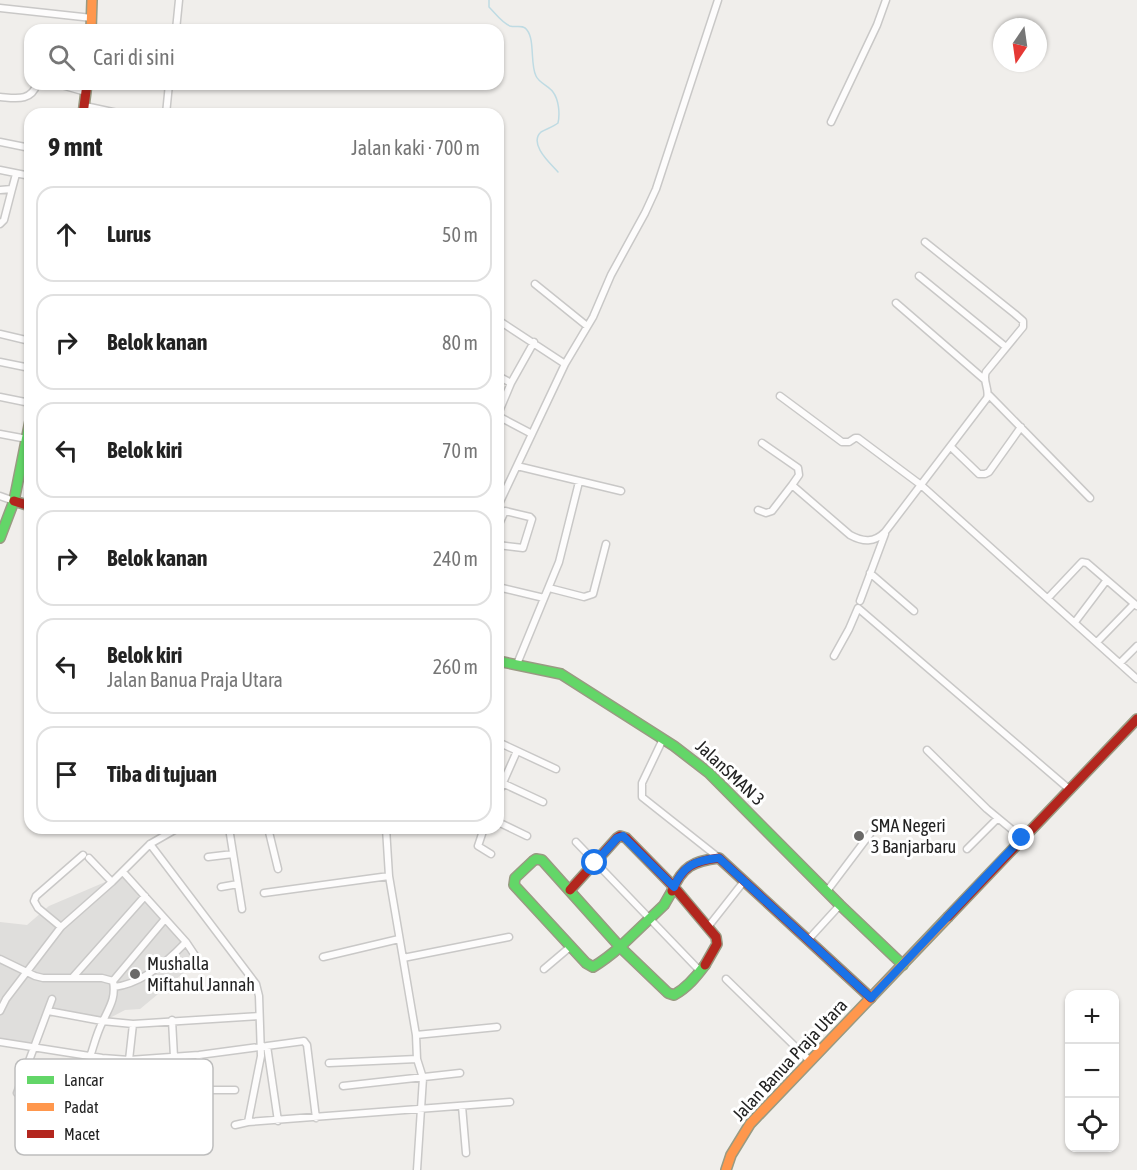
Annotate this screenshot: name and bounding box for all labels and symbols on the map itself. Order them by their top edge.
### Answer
north arrow [993,18,1047,72]
street label: JalanSMAN 3 [692,736,769,810]
place label: SMA Negeri 3 Banjarbaru [871,815,956,857]
route end [1008,824,1034,850]
marker: SMA Negeri 3 Banjarbaru [852,829,866,843]
route start [581,849,607,875]
place label: Mushalla Miftahul Jannah [147,953,255,995]
marker: Mushalla Miftahul Jannah [128,967,142,981]
street label: Jalan Banua Praja Utara [728,995,851,1125]
legend [15,1059,213,1155]
text: Lancar [64,1071,104,1089]
text: Padat [64,1098,99,1116]
text: Macet [64,1125,100,1143]

